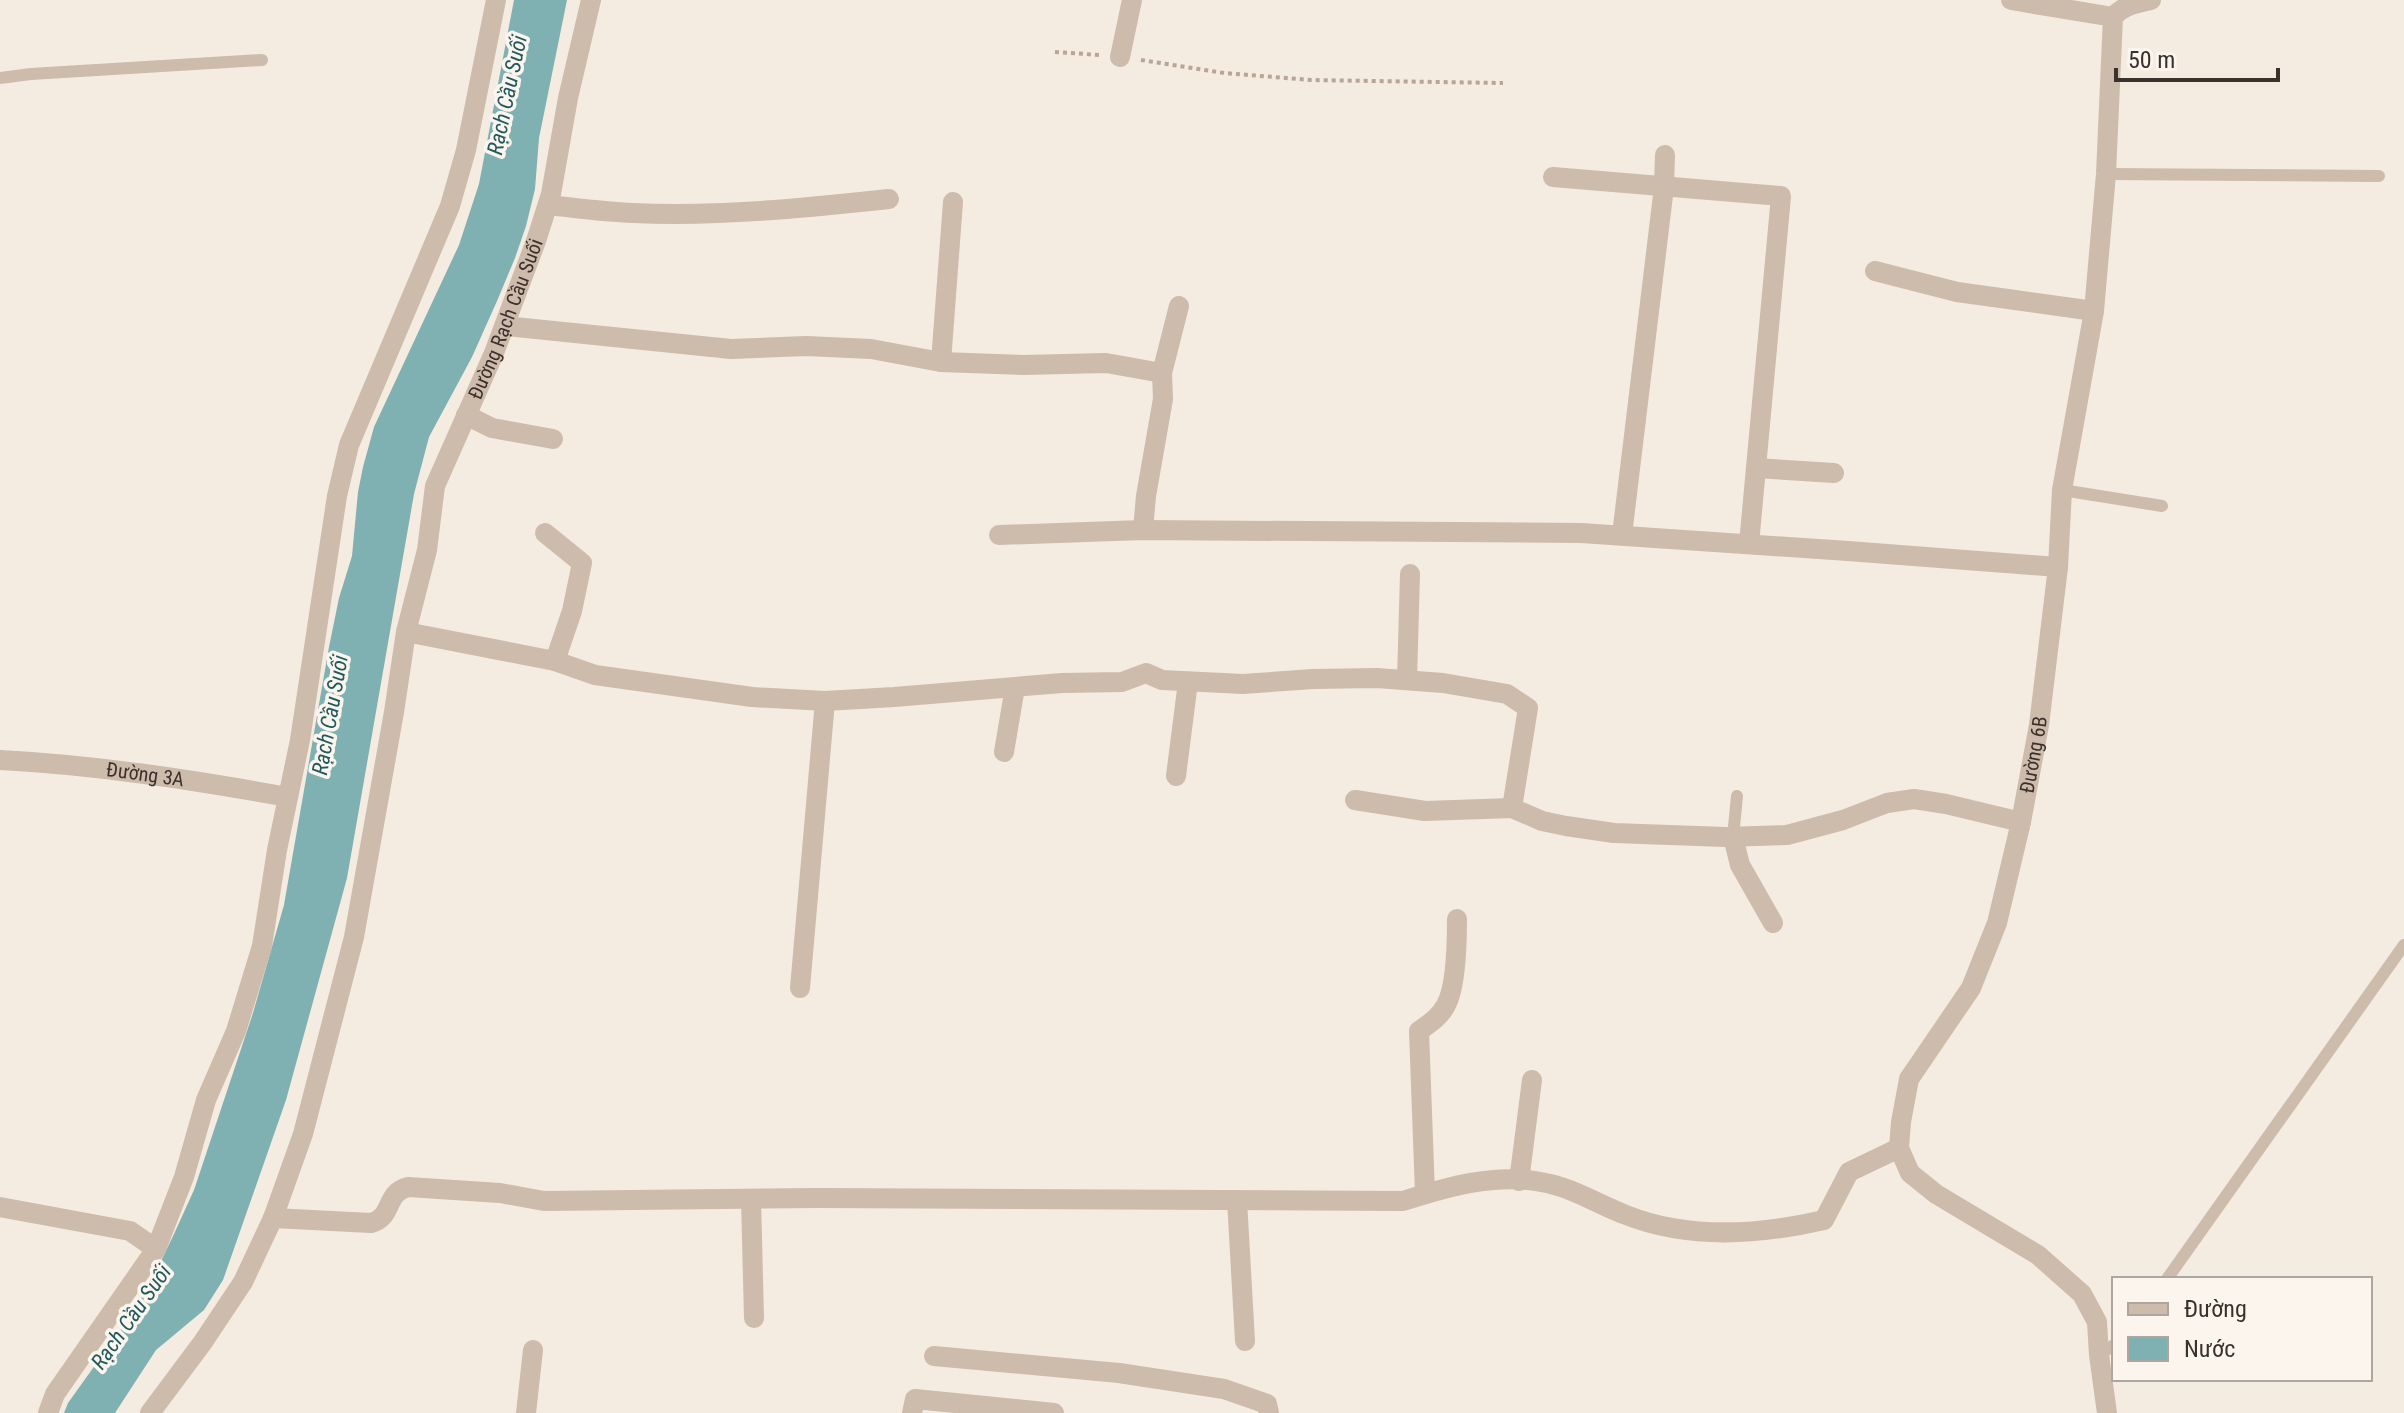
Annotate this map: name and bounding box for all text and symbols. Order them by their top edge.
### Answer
scale bar [2116,32,2278,82]
water label: Rạch Cầu Suối [482,33,532,157]
text: 50 m [2128,46,2175,74]
street label: Đường Rạch Cầu Suối [463,235,548,403]
water label: Rạch Cầu Suối [307,653,353,777]
street label: Đường 6B [2015,715,2052,795]
street label: Đường 3A [105,757,186,792]
water label: Rạch Cầu Suối [86,1260,176,1374]
legend [2112,1277,2372,1381]
text: Đường [2184,1295,2247,1323]
text: Nước [2184,1335,2235,1363]

